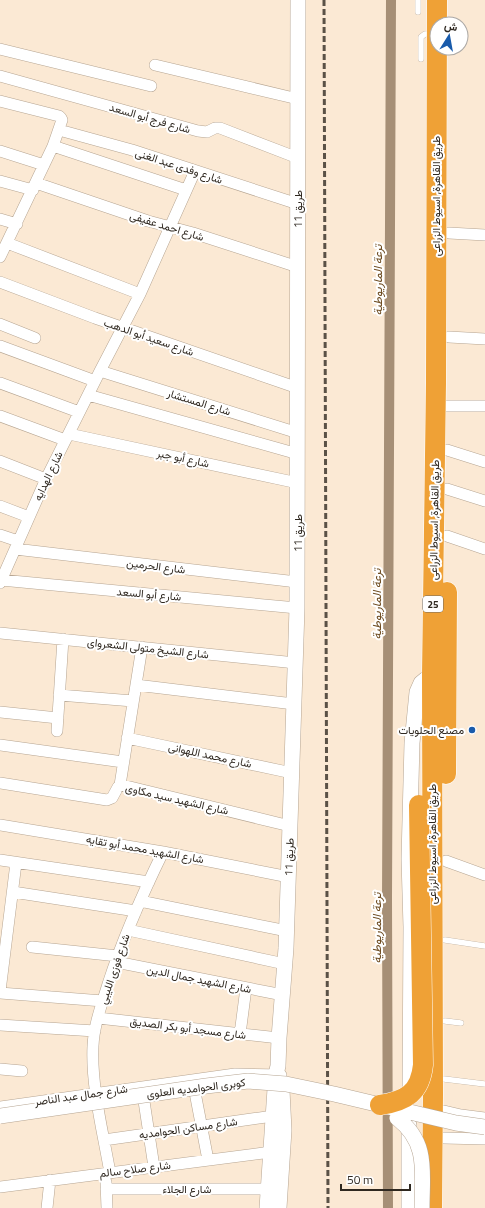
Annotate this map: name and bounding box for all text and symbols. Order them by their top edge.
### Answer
north arrow [429,16,469,56]
text: ش [443,17,459,35]
street label: شارع فرج أبو السعد [107,99,193,137]
street label: طريق القاهرة, اسيوط الزراعى [428,136,444,256]
street label: شارع وفدى عبد الغنى [133,144,225,188]
street label: طريق 11 [290,190,306,228]
street label: شارع احمد عفيفى [128,207,206,245]
water label: ترعة الماريوطية [368,243,387,315]
street label: شارع سعيد أبو الدهب [102,314,196,360]
street label: شارع المستشار [164,384,233,419]
street label: شارع أبو جبر [154,444,211,471]
street label: شارع الهدايه [29,448,67,504]
street label: طريق القاهرة, اسيوط الزراعى [425,460,443,580]
street label: طريق 11 [290,514,306,552]
street label: شارع الحرمين [126,554,187,578]
water label: ترعة الماريوطية [367,567,386,639]
street label: شارع أبو السعد [116,583,182,605]
road number: 25 [423,596,443,612]
street label: شارع الشيخ متولى الشعرواى [86,634,210,662]
place label: مصنع الحلويات [398,722,464,738]
marker: مصنع الحلويات [467,725,477,735]
street label: شارع محمد اللهوانى [167,738,253,772]
street label: شارع الشهيد سيد مكاوى [124,779,230,819]
street label: طريق القاهرة, اسيوط الزراعى [424,784,440,904]
street label: شارع الشهيد محمد أبو تقايه [85,831,206,867]
street label: طريق 11 [280,838,298,876]
water label: ترعة الماريوطية [367,891,386,963]
street label: شارع فوزى الليبي [94,931,136,1007]
street label: شارع الشهيد جمال الدين [145,961,253,997]
street label: شارع مسجد أبو بكر الصديق [129,1013,247,1043]
street label: كوبرى الحوامديه العلوى [146,1074,246,1102]
street label: شارع جمال عبد الناصر [32,1080,129,1110]
street label: شارع مساكن الحوامديه [138,1113,239,1143]
street label: شارع صلاح سالم [98,1157,172,1181]
scale bar [341,1166,410,1192]
text: 50 m [347,1170,373,1189]
street label: شارع الجلاء [163,1181,212,1197]

